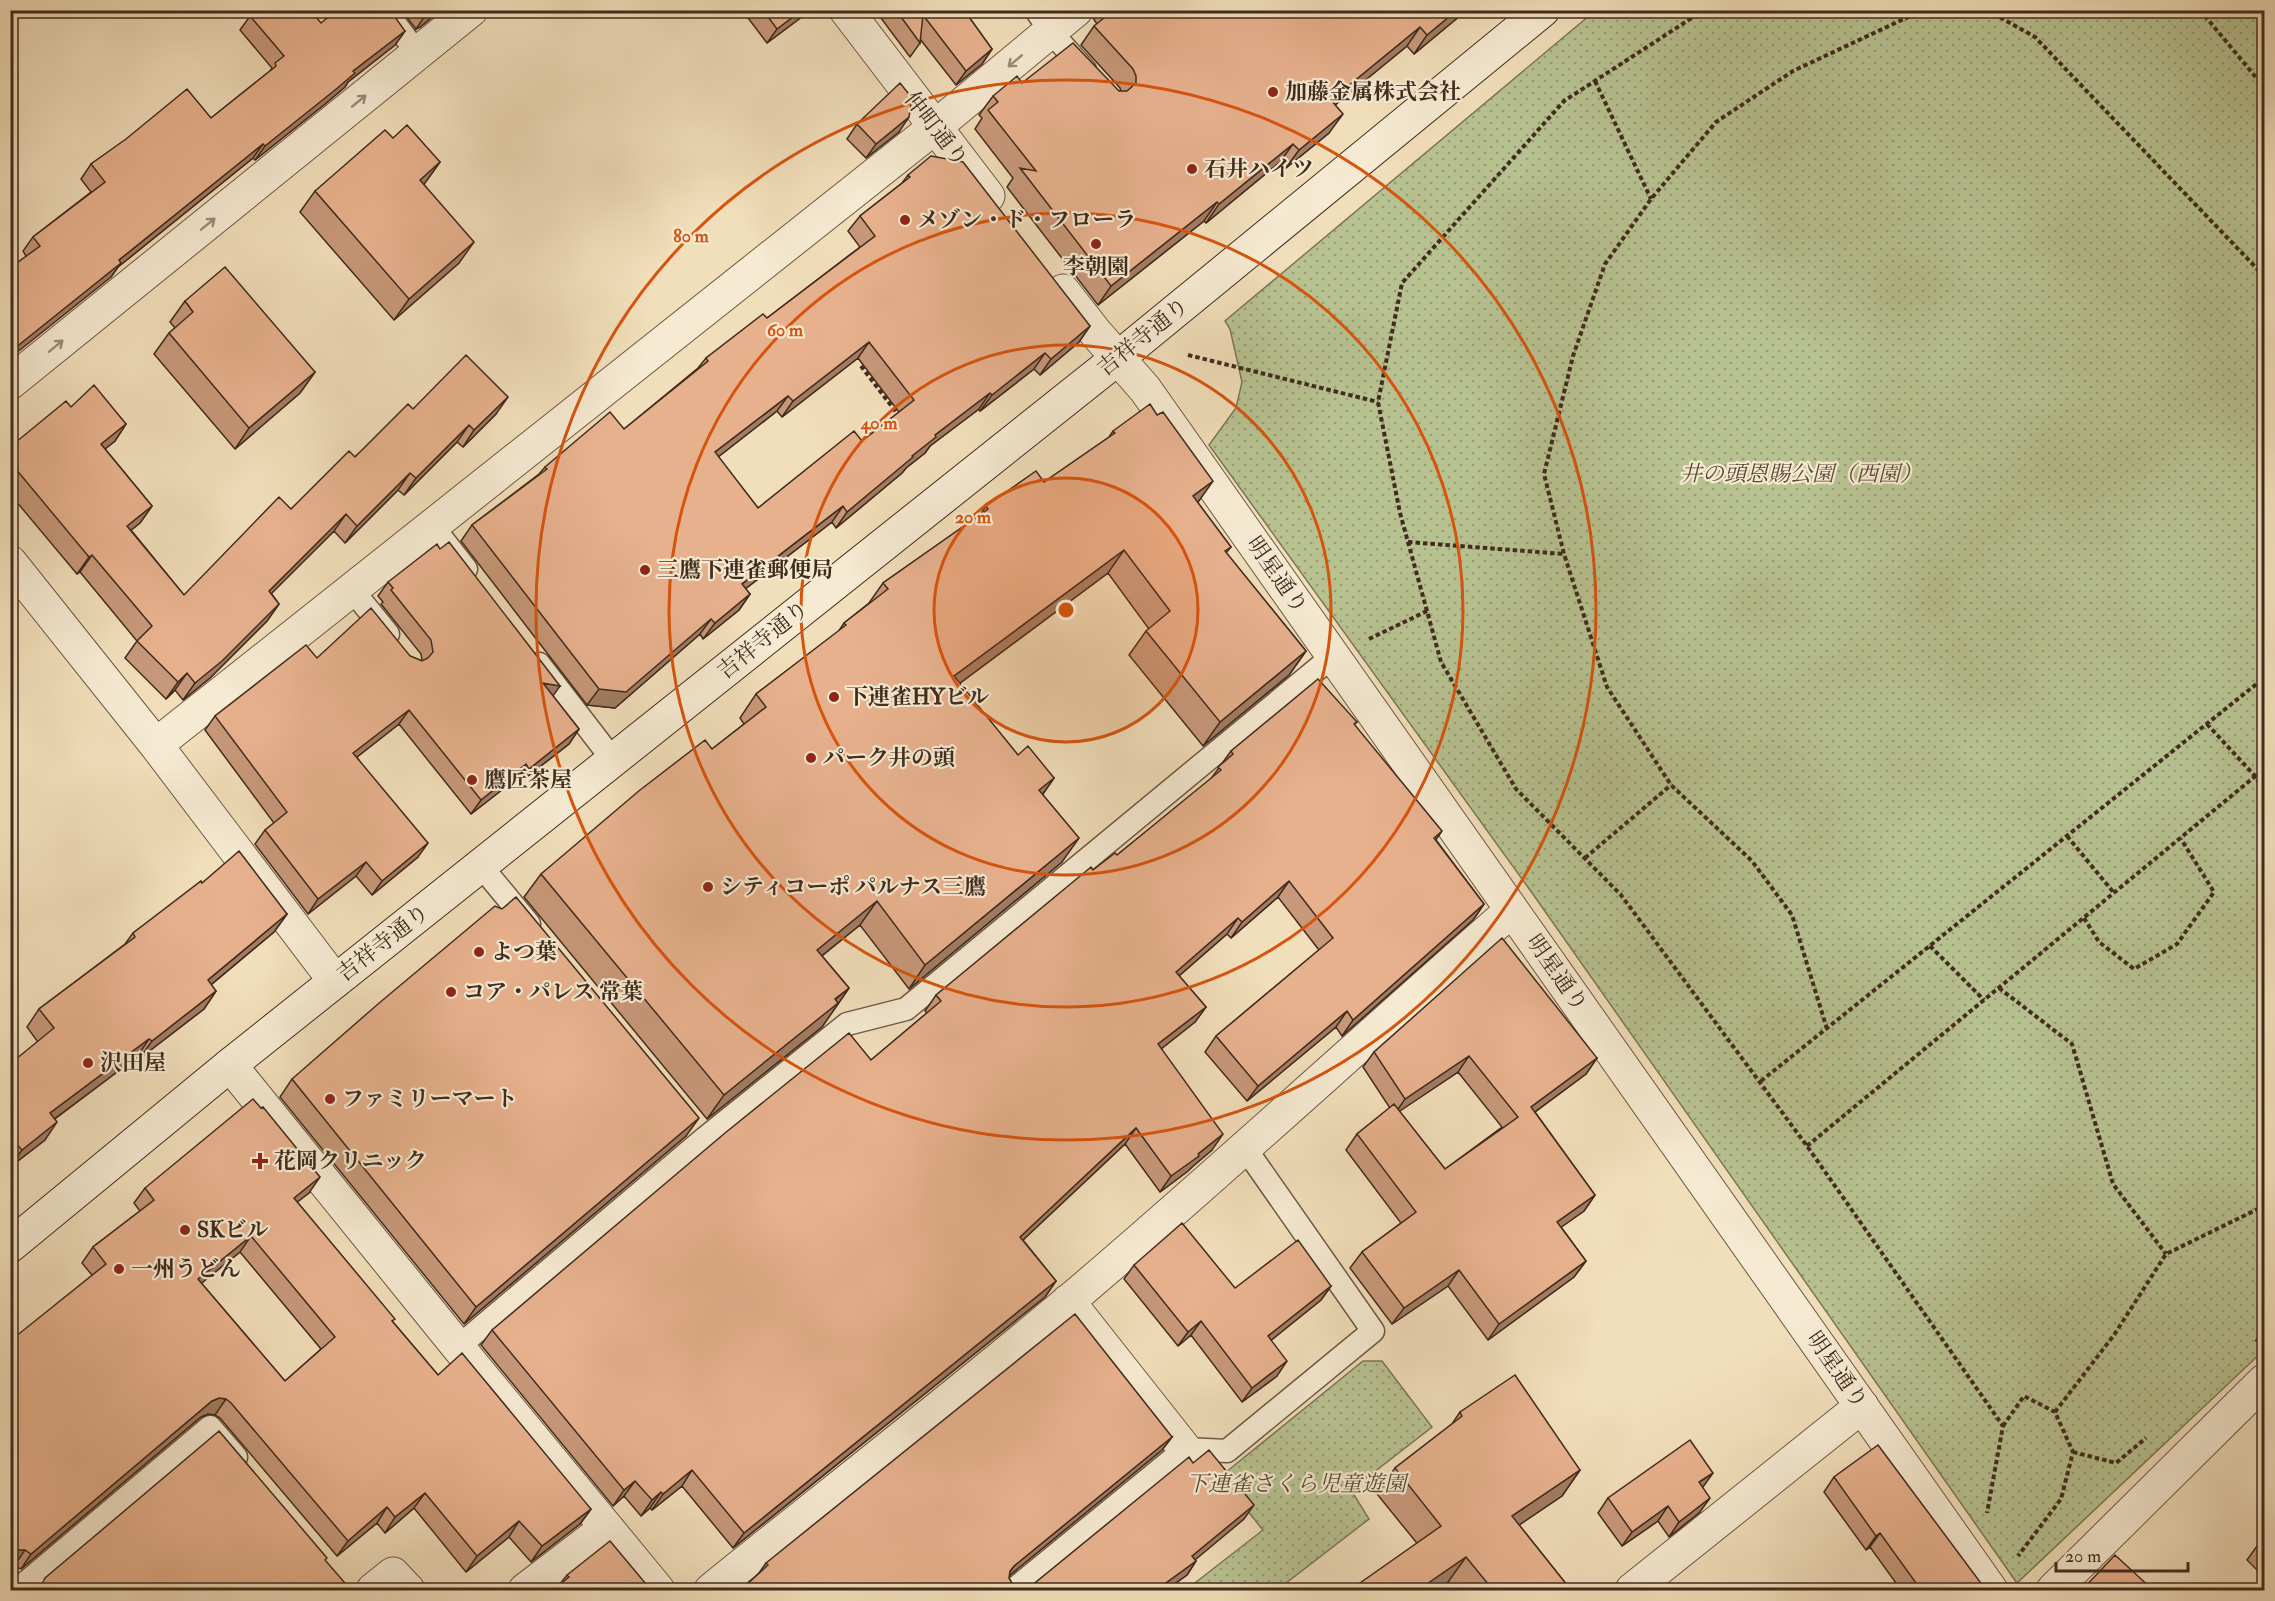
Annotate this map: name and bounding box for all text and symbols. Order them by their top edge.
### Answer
one-way arrow [1007,54,1023,67]
place label: 加藤金属株式会社 [1285,78,1461,106]
marker: 加藤金属株式会社 [1266,85,1280,99]
street label: 仲町通り [898,86,974,172]
one-way arrow [351,95,367,108]
place label: 石井ハイツ [1204,155,1314,183]
marker: 石井ハイツ [1185,162,1199,176]
place label: メゾン・ド・フローラ [917,206,1136,234]
marker: メゾン・ド・フローラ [898,213,912,227]
one-way arrow [199,217,215,230]
text: 80 m [673,225,710,248]
marker: 李朝園 [1089,237,1103,251]
place label: 李朝園 [1063,253,1129,281]
street label: 吉祥寺通り [1091,292,1195,382]
text: 60 m [767,319,804,342]
one-way arrow [48,340,64,353]
text: 40 m [860,412,898,435]
park label: 井の頭恩賜公園（西園） [1680,460,1922,488]
text: 20 m [955,506,992,529]
street label: 明星通り [1240,531,1314,619]
place label: 三鷹下連雀郵便局 [657,556,833,584]
marker: 三鷹下連雀郵便局 [638,563,652,577]
street label: 吉祥寺通り [711,595,815,685]
centre of rings [1056,600,1076,620]
place label: 下連雀HYビル [846,683,989,711]
marker: 下連雀HYビル [827,690,841,704]
place label: パーク井の頭 [823,744,955,772]
marker: パーク井の頭 [804,751,818,765]
place label: 鷹匠茶屋 [484,766,572,794]
marker: 鷹匠茶屋 [465,773,479,787]
place label: シティコーポ パルナス三鷹 [720,873,986,901]
marker: シティコーポ パルナス三鷹 [701,880,715,894]
street label: 吉祥寺通り [331,898,435,988]
street label: 明星通り [1520,929,1594,1017]
place label: よつ葉 [491,938,557,966]
marker: よつ葉 [472,945,486,959]
place label: コア・パレス 常葉 [463,978,643,1006]
marker: コア・パレス 常葉 [444,985,458,999]
place label: 沢田屋 [100,1049,166,1077]
marker: 沢田屋 [81,1056,95,1070]
place label: ファミリーマート [342,1085,518,1113]
marker: ファミリーマート [323,1092,337,1106]
place label: 花岡クリニック [274,1147,427,1175]
marker: 花岡クリニック [251,1152,269,1170]
place label: SKビル [197,1216,269,1244]
marker: SKビル [178,1223,192,1237]
place label: 一州うどん [131,1255,241,1283]
marker: 一州うどん [112,1262,126,1276]
street label: 明星通り [1800,1326,1874,1414]
park label: 下連雀さくら児童遊園 [1186,1470,1409,1498]
scale bar [2056,1535,2188,1573]
text: 20 m [2065,1545,2101,1568]

